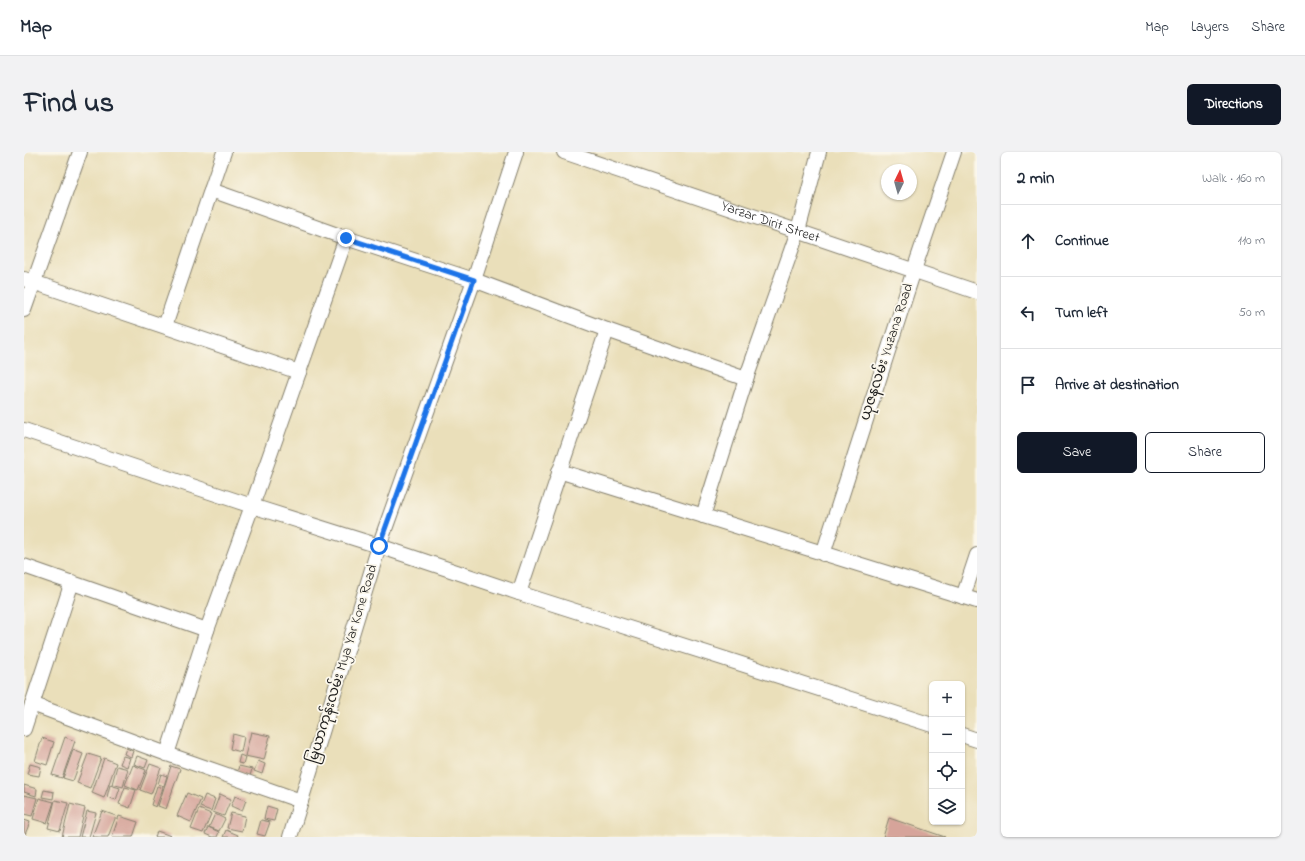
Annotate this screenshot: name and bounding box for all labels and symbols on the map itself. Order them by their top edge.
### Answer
north arrow [881,164,917,200]
street label: Yarzar Dirit Street [718,196,823,249]
route end [337,229,355,247]
street label: ယုဇနလမ်း Yuzana Road [854,280,919,423]
route start [370,537,388,555]
street label: မြယာကုန်းလမ်း Mya Yar Kone Road [302,561,384,766]

